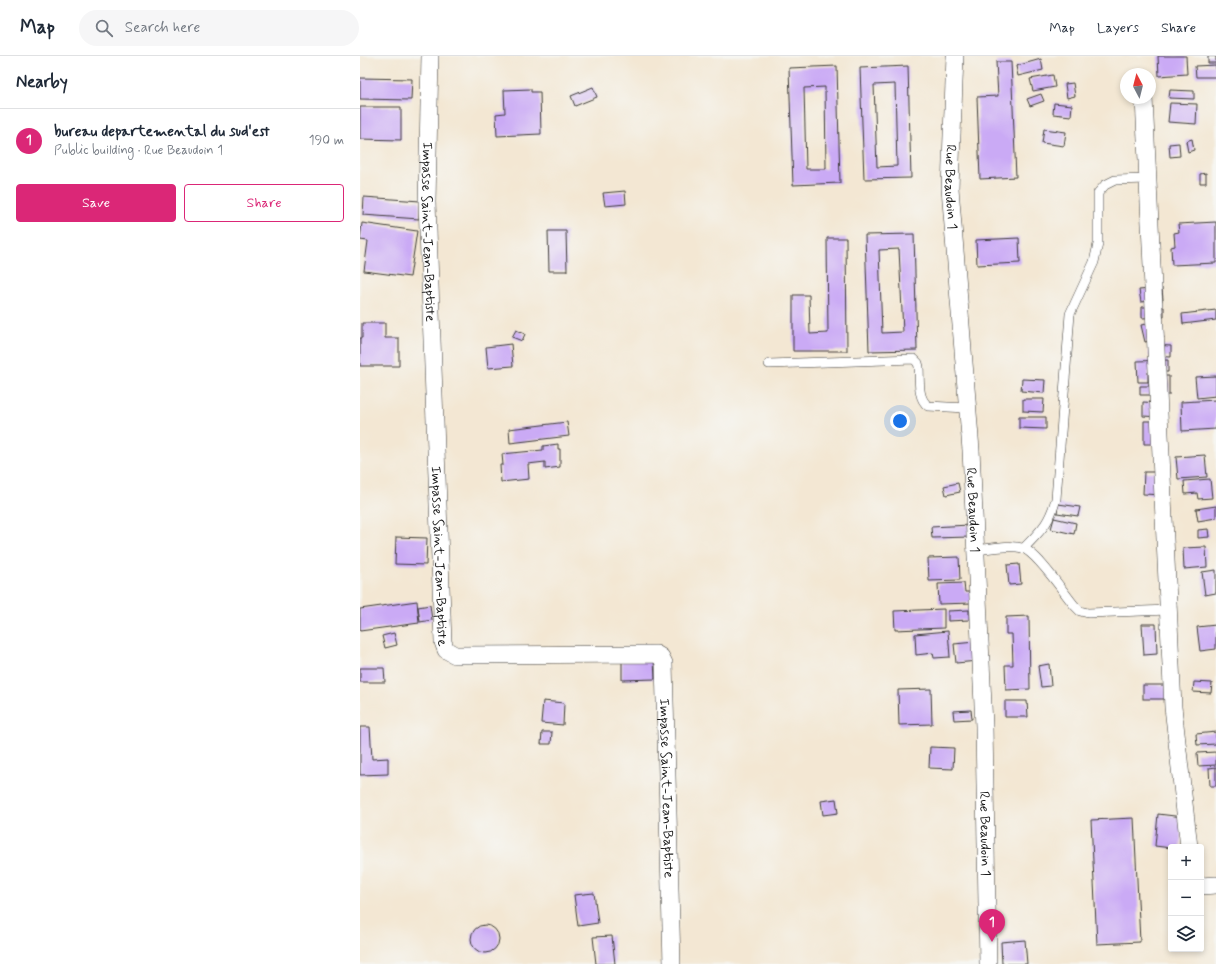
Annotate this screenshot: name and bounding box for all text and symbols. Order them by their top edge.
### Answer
search box [79,10,359,46]
text: Map [20,15,55,40]
icon: search [93,17,115,39]
text: Search here [125,18,200,38]
text: Map [1049,19,1075,37]
text: Layers [1097,19,1139,37]
text: Share [1161,19,1196,37]
north arrow [1120,68,1156,104]
text: Nearby [16,71,68,93]
text: bureau departemental du sud'est [54,122,270,142]
text: 1 [26,132,32,149]
text: 190 m [309,132,344,149]
text: Public building · Rue Beaudoin 1 [54,142,223,159]
street label: Impasse Saint-Jean-Baptiste [417,142,439,322]
street label: Rue Beaudoin 1 [940,144,961,230]
button: Save [16,184,176,222]
button: Share [184,184,344,222]
your location [890,411,910,431]
street label: Impasse Saint-Jean-Baptiste [427,466,452,649]
street label: Rue Beaudoin 1 [962,467,984,553]
street label: Impasse Saint-Jean-Baptiste [655,698,678,878]
street label: Rue Beaudoin 1 [975,791,995,876]
map controls [1168,844,1204,952]
button: + [1168,844,1204,880]
button: − [1168,880,1204,916]
pin: 1 [979,909,1005,942]
button: layers [1168,916,1204,952]

